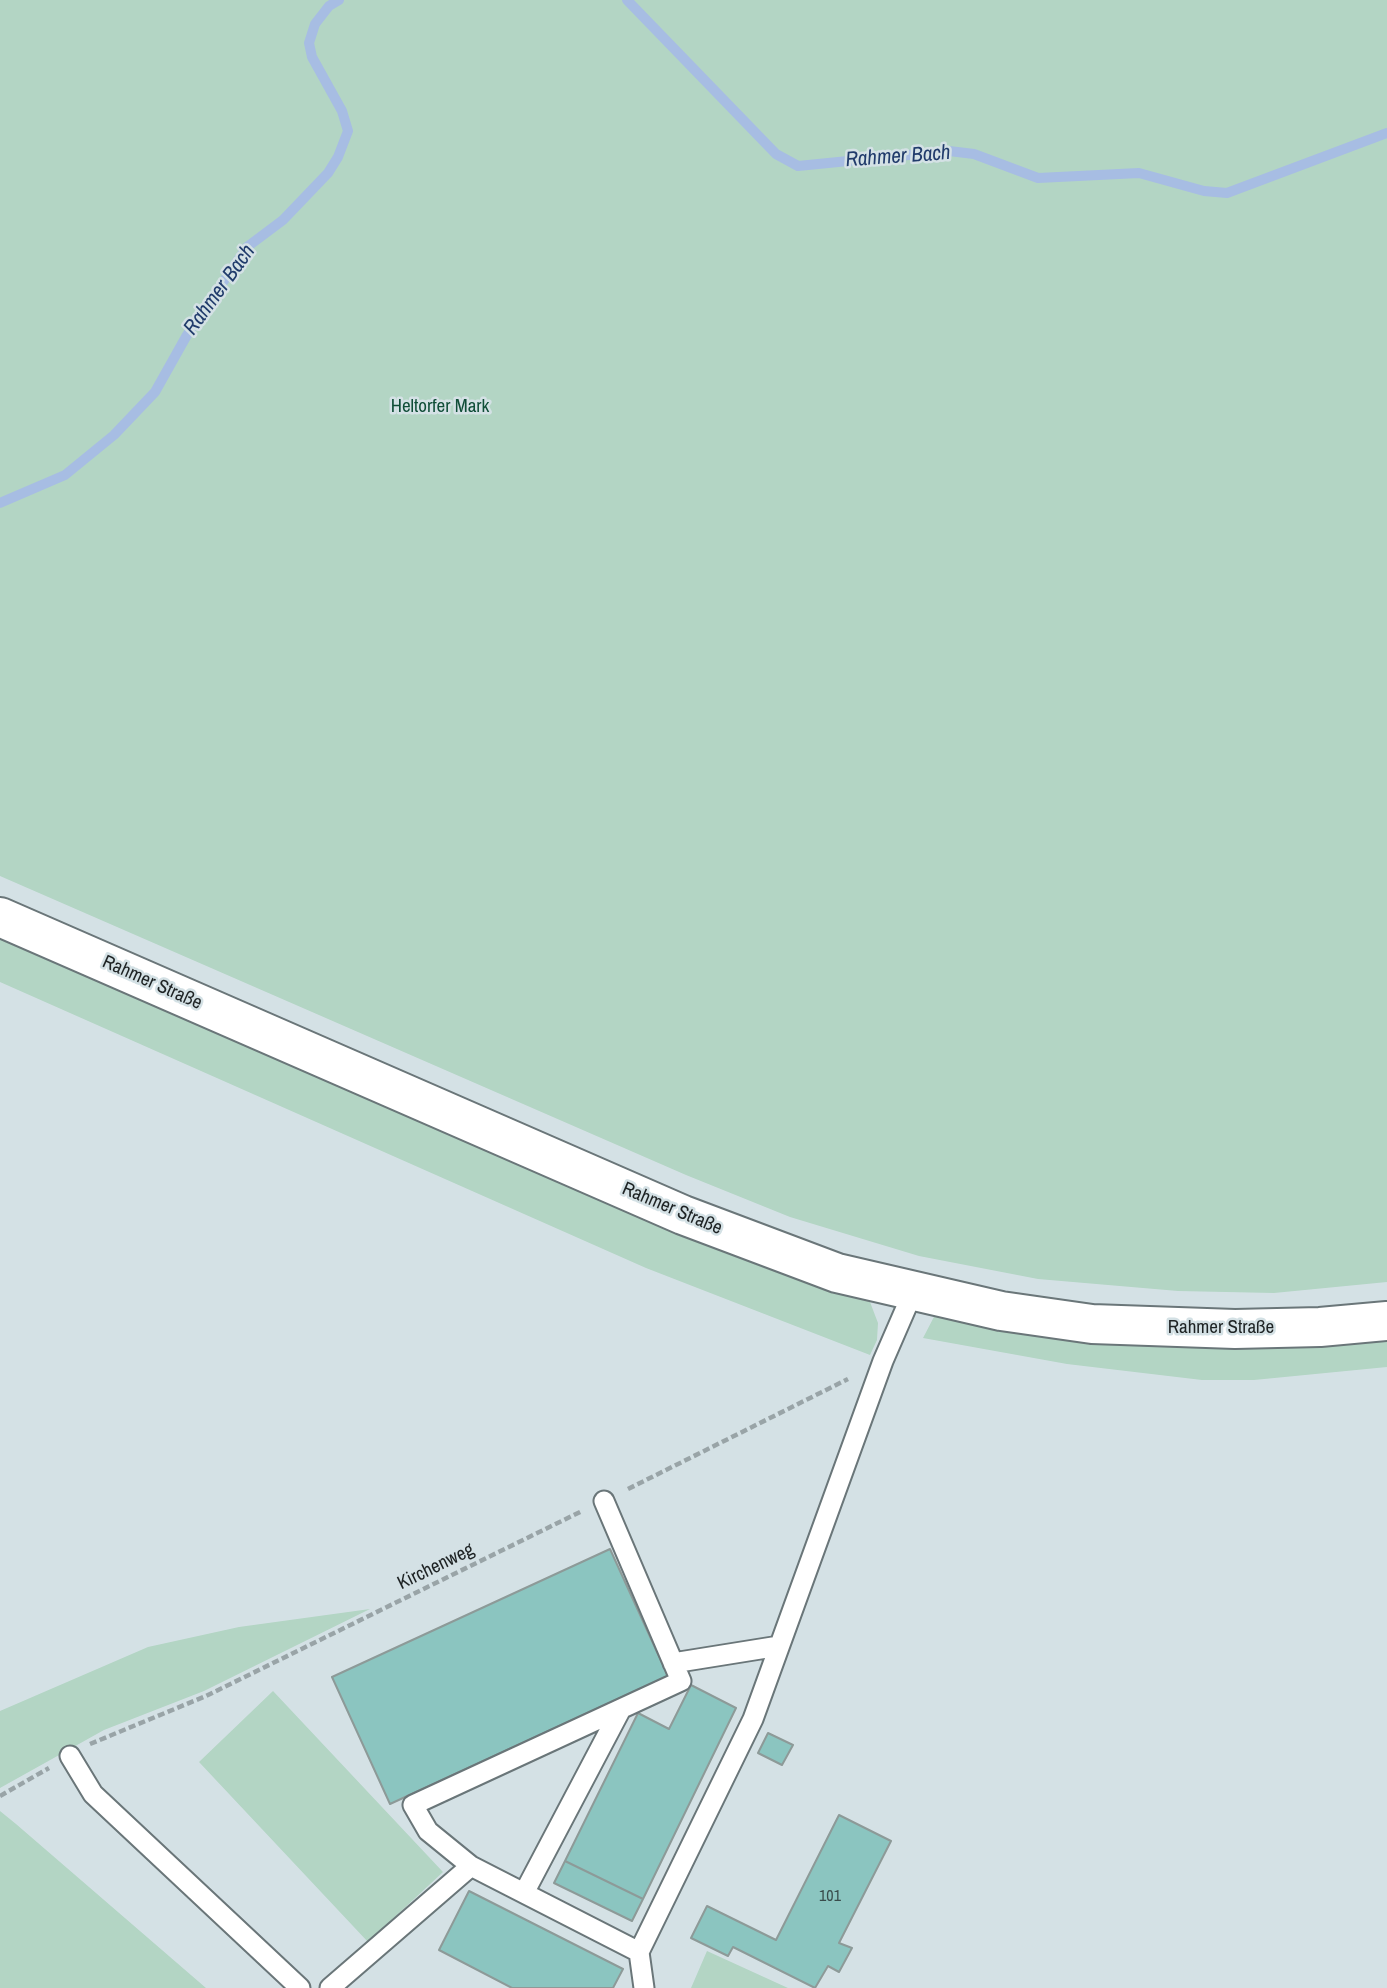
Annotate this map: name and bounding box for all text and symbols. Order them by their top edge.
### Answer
water label: Rahmer Bach [845,141,951,173]
water label: Rahmer Bach [179,240,261,340]
park label: Heltorfer Mark [391,396,489,418]
street label: Rahmer Straße [99,951,205,1015]
street label: Rahmer Straße [619,1178,725,1240]
street label: Rahmer Straße [1168,1317,1274,1339]
street label: Kirchenweg [394,1539,478,1595]
house number: 101 [819,1887,841,1907]

